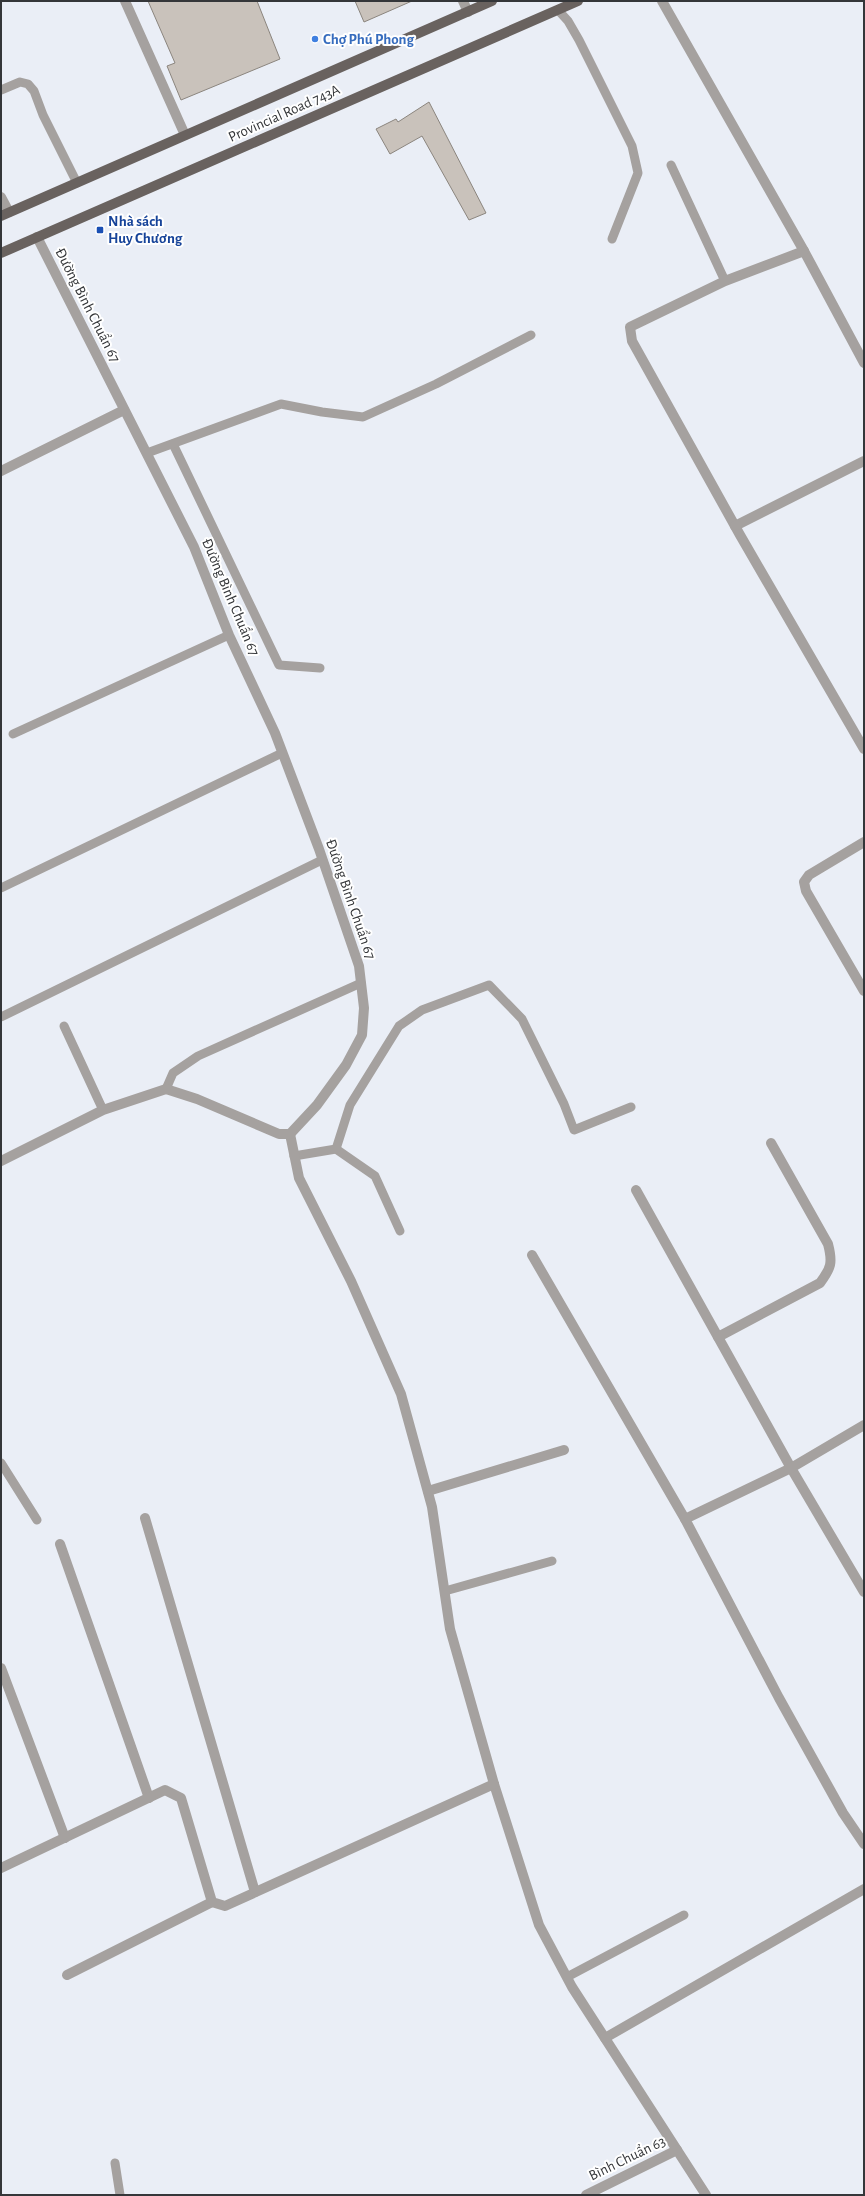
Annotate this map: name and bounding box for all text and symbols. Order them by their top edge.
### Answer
place label: Chợ Phú Phong [323,32,414,47]
marker: Chợ Phú Phong [310,34,320,44]
street label: Provincial Road 743A [226,82,343,145]
place label: Nhà sách Huy Chương [108,214,183,246]
marker: Nhà sách Huy Chương [95,225,105,235]
street label: Đường Bình Chuẩn 67 [52,245,124,365]
street label: Đường Bình Chuẩn 67 [199,536,263,658]
street label: Đường Bình Chuẩn 67 [323,837,379,961]
street label: Bình Chuẩn 63 [586,2133,668,2183]

